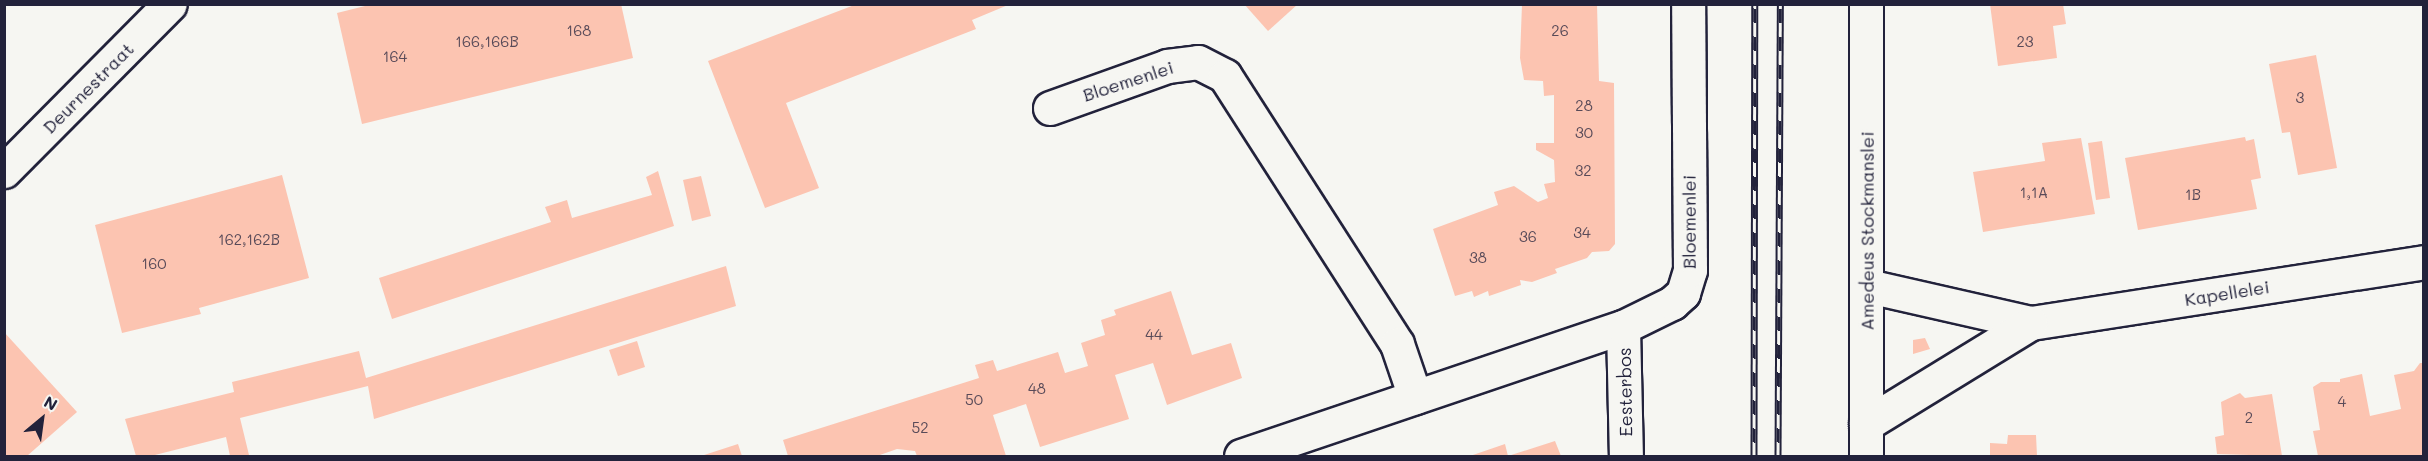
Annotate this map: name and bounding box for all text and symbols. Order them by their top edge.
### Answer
house number: 168 [567,22,591,40]
house number: 26 [1551,22,1569,40]
house number: 166,166B [455,33,519,51]
house number: 23 [2016,33,2034,51]
street label: Deurnestraat [38,38,138,138]
house number: 164 [383,48,407,66]
street label: Bloemenlei [1080,56,1176,106]
house number: 3 [2296,89,2304,107]
house number: 28 [1575,97,1593,115]
house number: 30 [1575,124,1593,142]
street label: Amedeus Stockmanslei [1856,131,1878,331]
house number: 32 [1574,162,1592,180]
street label: Bloemenlei [1678,175,1700,269]
house number: 1,1A [2020,184,2048,202]
house number: 1B [2185,186,2201,204]
house number: 34 [1573,224,1591,242]
house number: 36 [1519,228,1537,246]
house number: 162,162B [218,231,280,249]
house number: 38 [1469,249,1487,267]
house number: 160 [141,255,167,273]
street label: Kapellelei [2183,276,2271,310]
house number: 44 [1145,326,1163,344]
street label: Eesterbos [1613,347,1637,437]
house number: 48 [1028,380,1046,398]
north arrow [12,389,72,449]
text: N [41,391,61,415]
house number: 50 [965,391,983,409]
house number: 4 [2338,393,2346,411]
house number: 2 [2245,409,2253,427]
house number: 52 [911,419,929,437]

